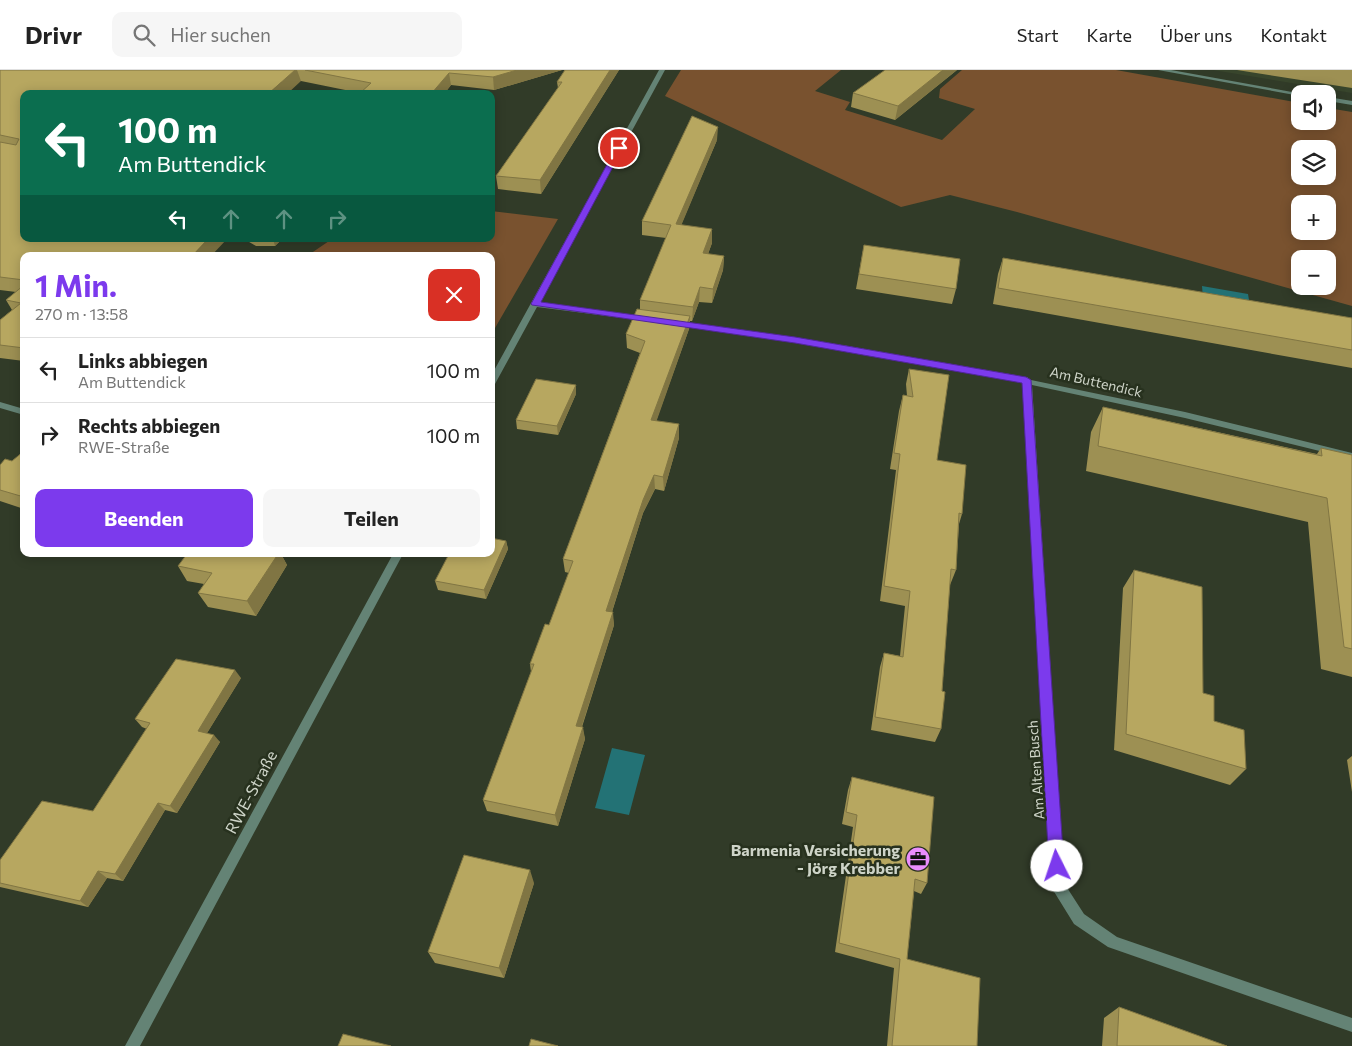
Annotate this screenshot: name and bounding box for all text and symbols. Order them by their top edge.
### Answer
search box [112,12,462,57]
text: Drivr [25,20,82,49]
icon: search [130,21,158,49]
text: Hier suchen [170,23,271,46]
text: Start [1017,24,1059,46]
text: Karte [1087,24,1132,46]
text: Über uns [1160,24,1233,46]
text: Kontakt [1261,24,1327,46]
map controls [1291,85,1336,295]
button: sound [1291,85,1336,130]
text: 100 m [118,107,218,150]
icon: left [35,110,100,175]
pin [598,127,640,169]
icon: arrive [605,134,633,162]
button: layers [1291,140,1336,185]
text: Am Buttendick [118,150,266,177]
button: + [1291,195,1336,240]
icon: left [164,205,192,233]
icon: ahead [217,205,245,233]
icon: ahead [270,205,298,233]
icon: right [323,205,351,233]
button: − [1291,250,1336,295]
text: 1 Min. [35,266,117,303]
button: close [428,269,480,321]
text: 270 m · 13:58 [35,304,128,323]
text: Links abbiegen [78,349,208,372]
icon: left [35,356,63,384]
text: 100 m [427,359,480,382]
street label: Am Buttendick [1048,363,1144,401]
text: Am Buttendick [78,372,186,391]
text: Rechts abbiegen [78,414,220,437]
icon: right [35,421,63,449]
text: 100 m [427,424,480,447]
text: RWE-Straße [78,437,170,456]
button: Beenden [35,489,253,547]
button: Teilen [263,489,480,547]
street label: Am Alten Busch [1024,720,1047,820]
street label: RWE-Straße [221,747,280,837]
position arrow [1030,839,1082,891]
place label: Barmenia Versicherung - Jörg Krebber [731,840,900,877]
office icon: Barmenia Versicherung - Jörg Krebber [905,846,931,872]

